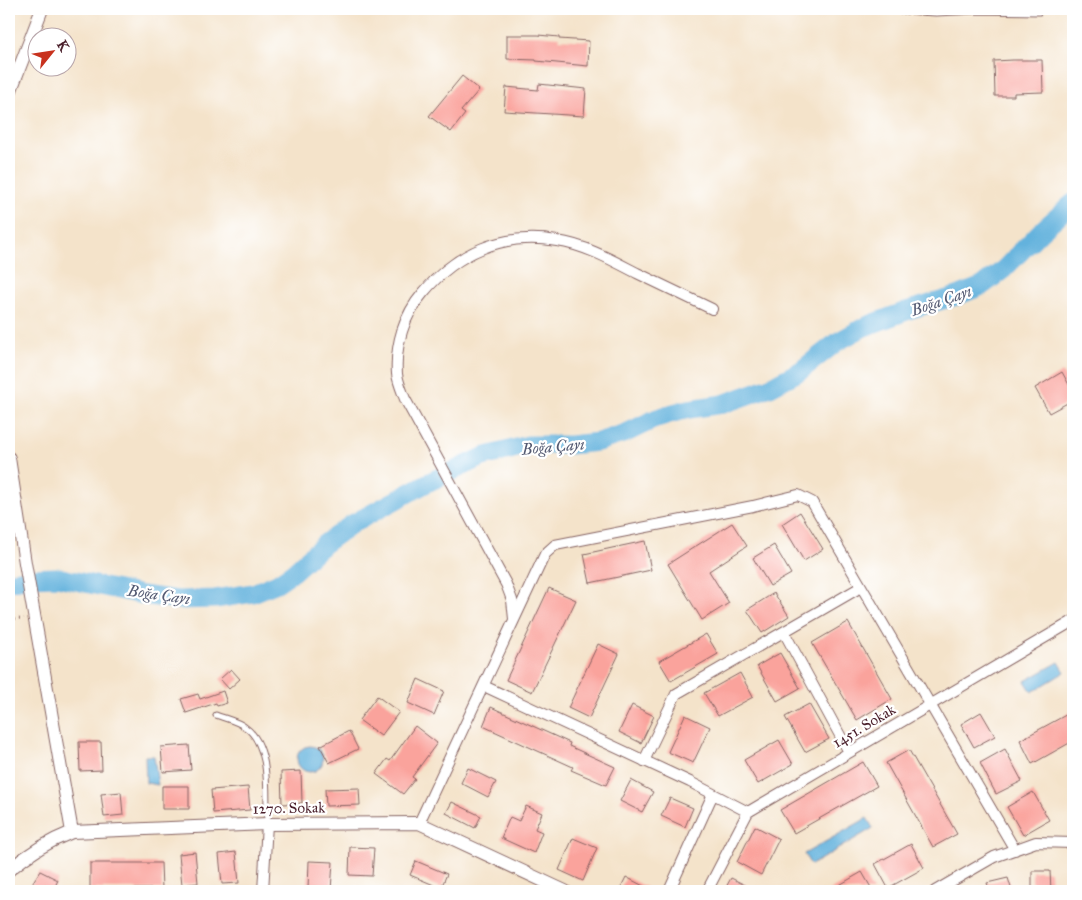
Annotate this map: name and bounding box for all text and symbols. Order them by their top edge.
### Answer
north arrow [28,28,78,78]
text: K [53,37,73,55]
water label: Boğa Çayı [907,281,974,320]
water label: Boğa Çayı [520,434,585,459]
water label: Boğa Çayı [126,581,192,608]
street label: 1451. Sokak [829,700,899,752]
street label: 1270. Sokak [253,798,325,818]

